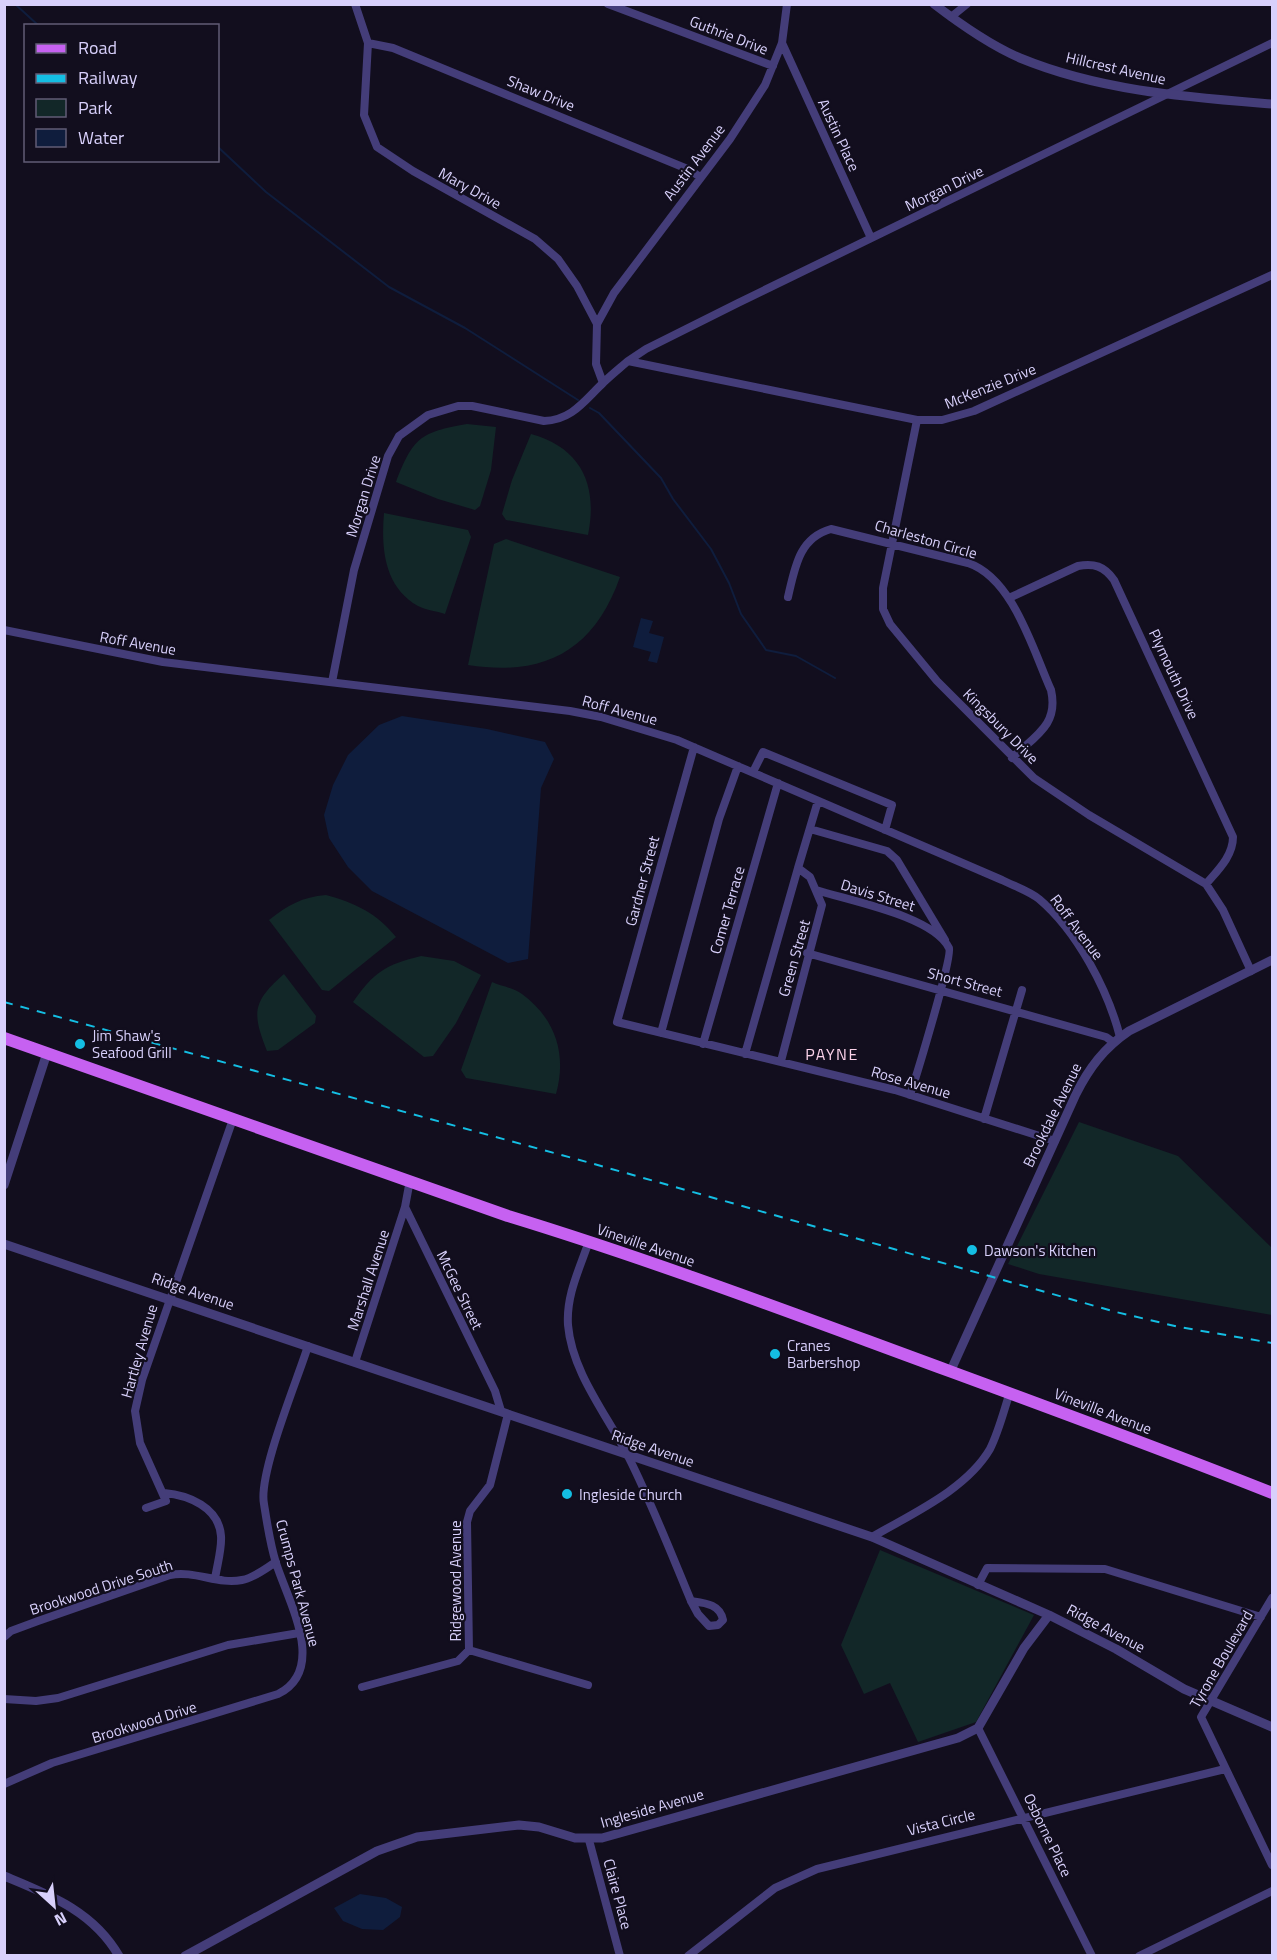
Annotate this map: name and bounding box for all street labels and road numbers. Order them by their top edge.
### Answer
street label: Guthrie Drive [686,9,772,61]
street label: Hillcrest Avenue [1064,45,1168,91]
street label: Shaw Drive [504,69,578,117]
street label: Austin Place [812,95,866,175]
street label: Austin Avenue [658,119,730,205]
street label: Morgan Drive [901,159,987,217]
street label: Mary Drive [434,161,506,215]
street label: McKenzie Drive [941,357,1039,415]
street label: Morgan Drive [340,452,386,540]
street label: Charleston Circle [872,513,980,565]
street label: Roff Avenue [98,625,178,661]
street label: Plymouth Drive [1143,625,1205,723]
street label: Kingsbury Drive [958,683,1044,769]
street label: Roff Avenue [580,689,660,731]
street label: Gardner Street [619,833,665,929]
street label: Comer Terrace [703,863,751,957]
street label: Davis Street [838,873,919,917]
street label: Roff Avenue [1045,889,1109,965]
street label: Green Street [772,916,816,999]
street label: Short Street [925,961,1006,1003]
street label: Brookdale Avenue [1017,1059,1087,1171]
street label: Rose Avenue [869,1060,953,1104]
street label: Vineville Avenue [594,1217,698,1273]
street label: Marshall Avenue [341,1227,395,1333]
street label: McGee Street [431,1247,489,1334]
street label: Ridge Avenue [149,1266,237,1316]
street label: Hartley Avenue [115,1301,163,1401]
street label: Vineville Avenue [1051,1382,1155,1440]
street label: Ridge Avenue [609,1423,697,1473]
street label: Crumps Park Avenue [270,1517,326,1649]
street label: Ridgewood Avenue [444,1520,467,1642]
street label: Brookwood Drive South [27,1553,175,1621]
street label: Ridge Avenue [1063,1598,1149,1658]
street label: Tyrone Boulevard [1184,1606,1258,1712]
street label: Brookwood Drive [89,1695,199,1749]
street label: Ingleside Avenue [598,1782,706,1834]
street label: Osborne Place [1018,1789,1078,1881]
street label: Vista Circle [905,1802,977,1842]
street label: Claire Place [598,1856,638,1932]

